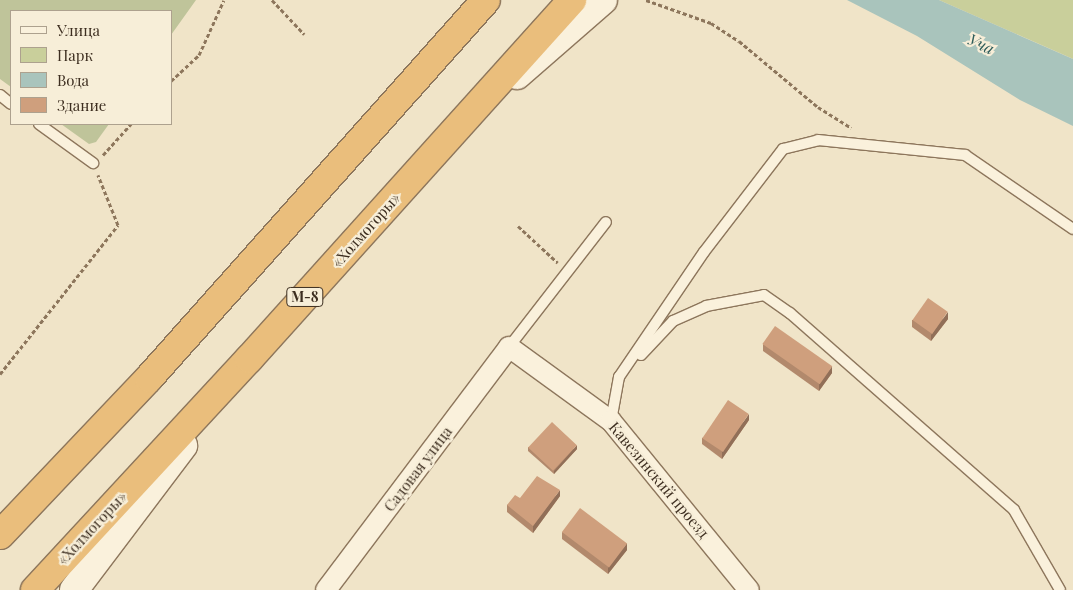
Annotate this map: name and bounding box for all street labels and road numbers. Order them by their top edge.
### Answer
street label: «Холмогоры» [328,189,404,271]
road number: М-8 [286,286,324,308]
street label: Кавезинский проезд [605,418,713,542]
street label: Садовая улица [380,423,456,515]
street label: «Холмогоры» [53,488,131,568]

